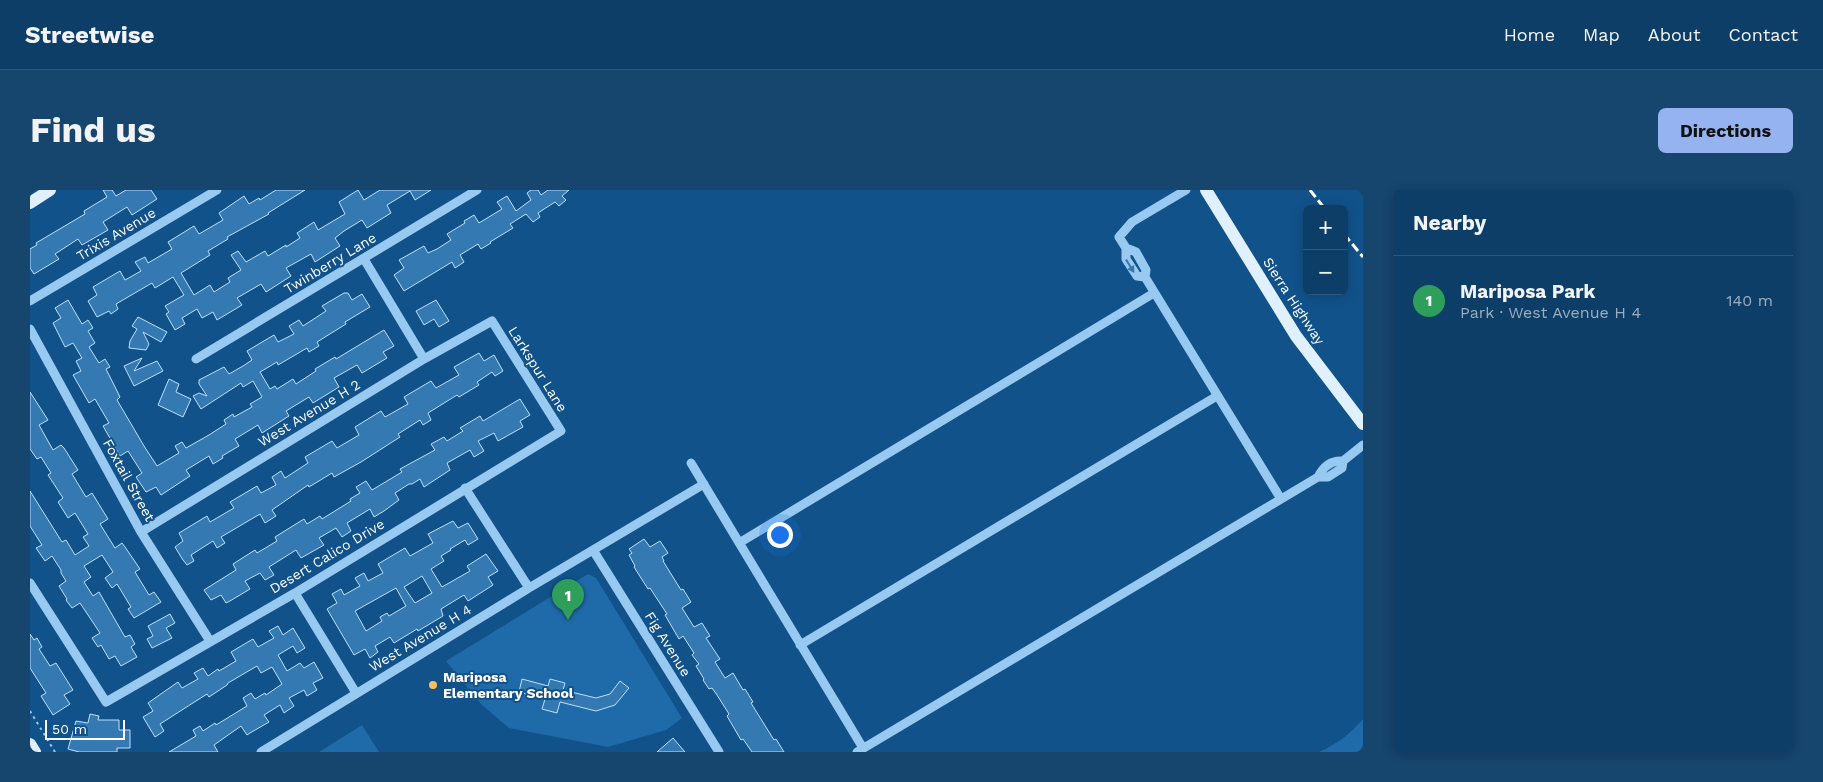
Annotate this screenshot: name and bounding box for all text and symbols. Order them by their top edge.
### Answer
text: Streetwise [25,21,154,49]
text: Home [1504,24,1555,45]
text: Map [1583,24,1620,45]
text: About [1648,24,1700,45]
text: Contact [1728,24,1798,45]
button: Directions [1658,108,1793,153]
text: Find us [30,109,156,151]
street label: Trixis Avenue [74,204,158,264]
map controls [1303,205,1348,295]
button: + [1303,205,1348,250]
text: Nearby [1413,210,1486,235]
street label: Twinberry Lane [281,229,379,297]
button: − [1303,250,1348,295]
street label: Sierra Highway [1260,254,1329,348]
one-way arrow [1126,259,1135,273]
text: Mariposa Park [1460,280,1595,303]
text: 1 [1426,291,1432,310]
text: 140 m [1726,291,1773,310]
text: Park · West Avenue H 4 [1460,303,1641,322]
street label: Larkspur Lane [505,323,571,415]
street label: West Avenue H 2 [255,376,363,450]
street label: Foxtail Street [100,436,158,524]
street label: Desert Calico Drive [267,515,387,597]
your location [767,522,793,548]
pin: 1 [552,579,584,620]
street label: West Avenue H 4 [366,601,474,675]
street label: Fig Avenue [642,609,694,679]
place label: Mariposa Elementary School [443,669,574,701]
marker: Mariposa Elementary School [427,679,439,691]
scale bar [45,717,125,740]
text: 50 m [52,721,87,737]

